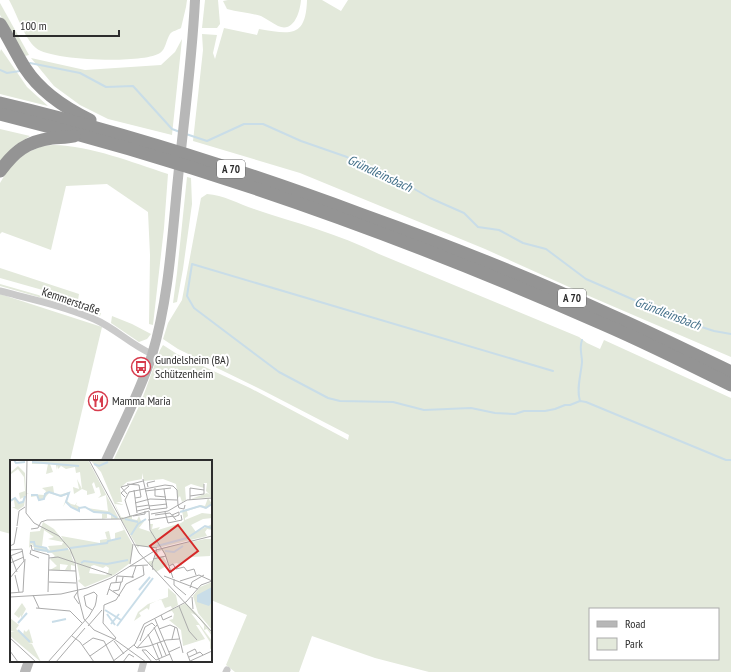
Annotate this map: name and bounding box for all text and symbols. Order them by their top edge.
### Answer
scale bar [14,12,119,38]
text: 100 m [20,18,47,33]
water label: Gründleinsbach [345,151,416,196]
road number: A 70 [217,160,245,178]
street label: Kemmerstraße [40,284,102,317]
road number: A 70 [558,289,586,307]
water label: Gründleinsbach [632,293,704,334]
place label: Gundelsheim (BA) Schützenheim [155,352,229,381]
bus stop icon: Gundelsheim (BA) Schützenheim [130,356,152,378]
restaurant icon: Mamma Maria [87,390,109,412]
place label: Mamma Maria [112,393,171,408]
inset map [10,460,212,662]
legend [589,608,719,660]
text: Road [625,616,645,631]
text: Park [625,636,643,651]

